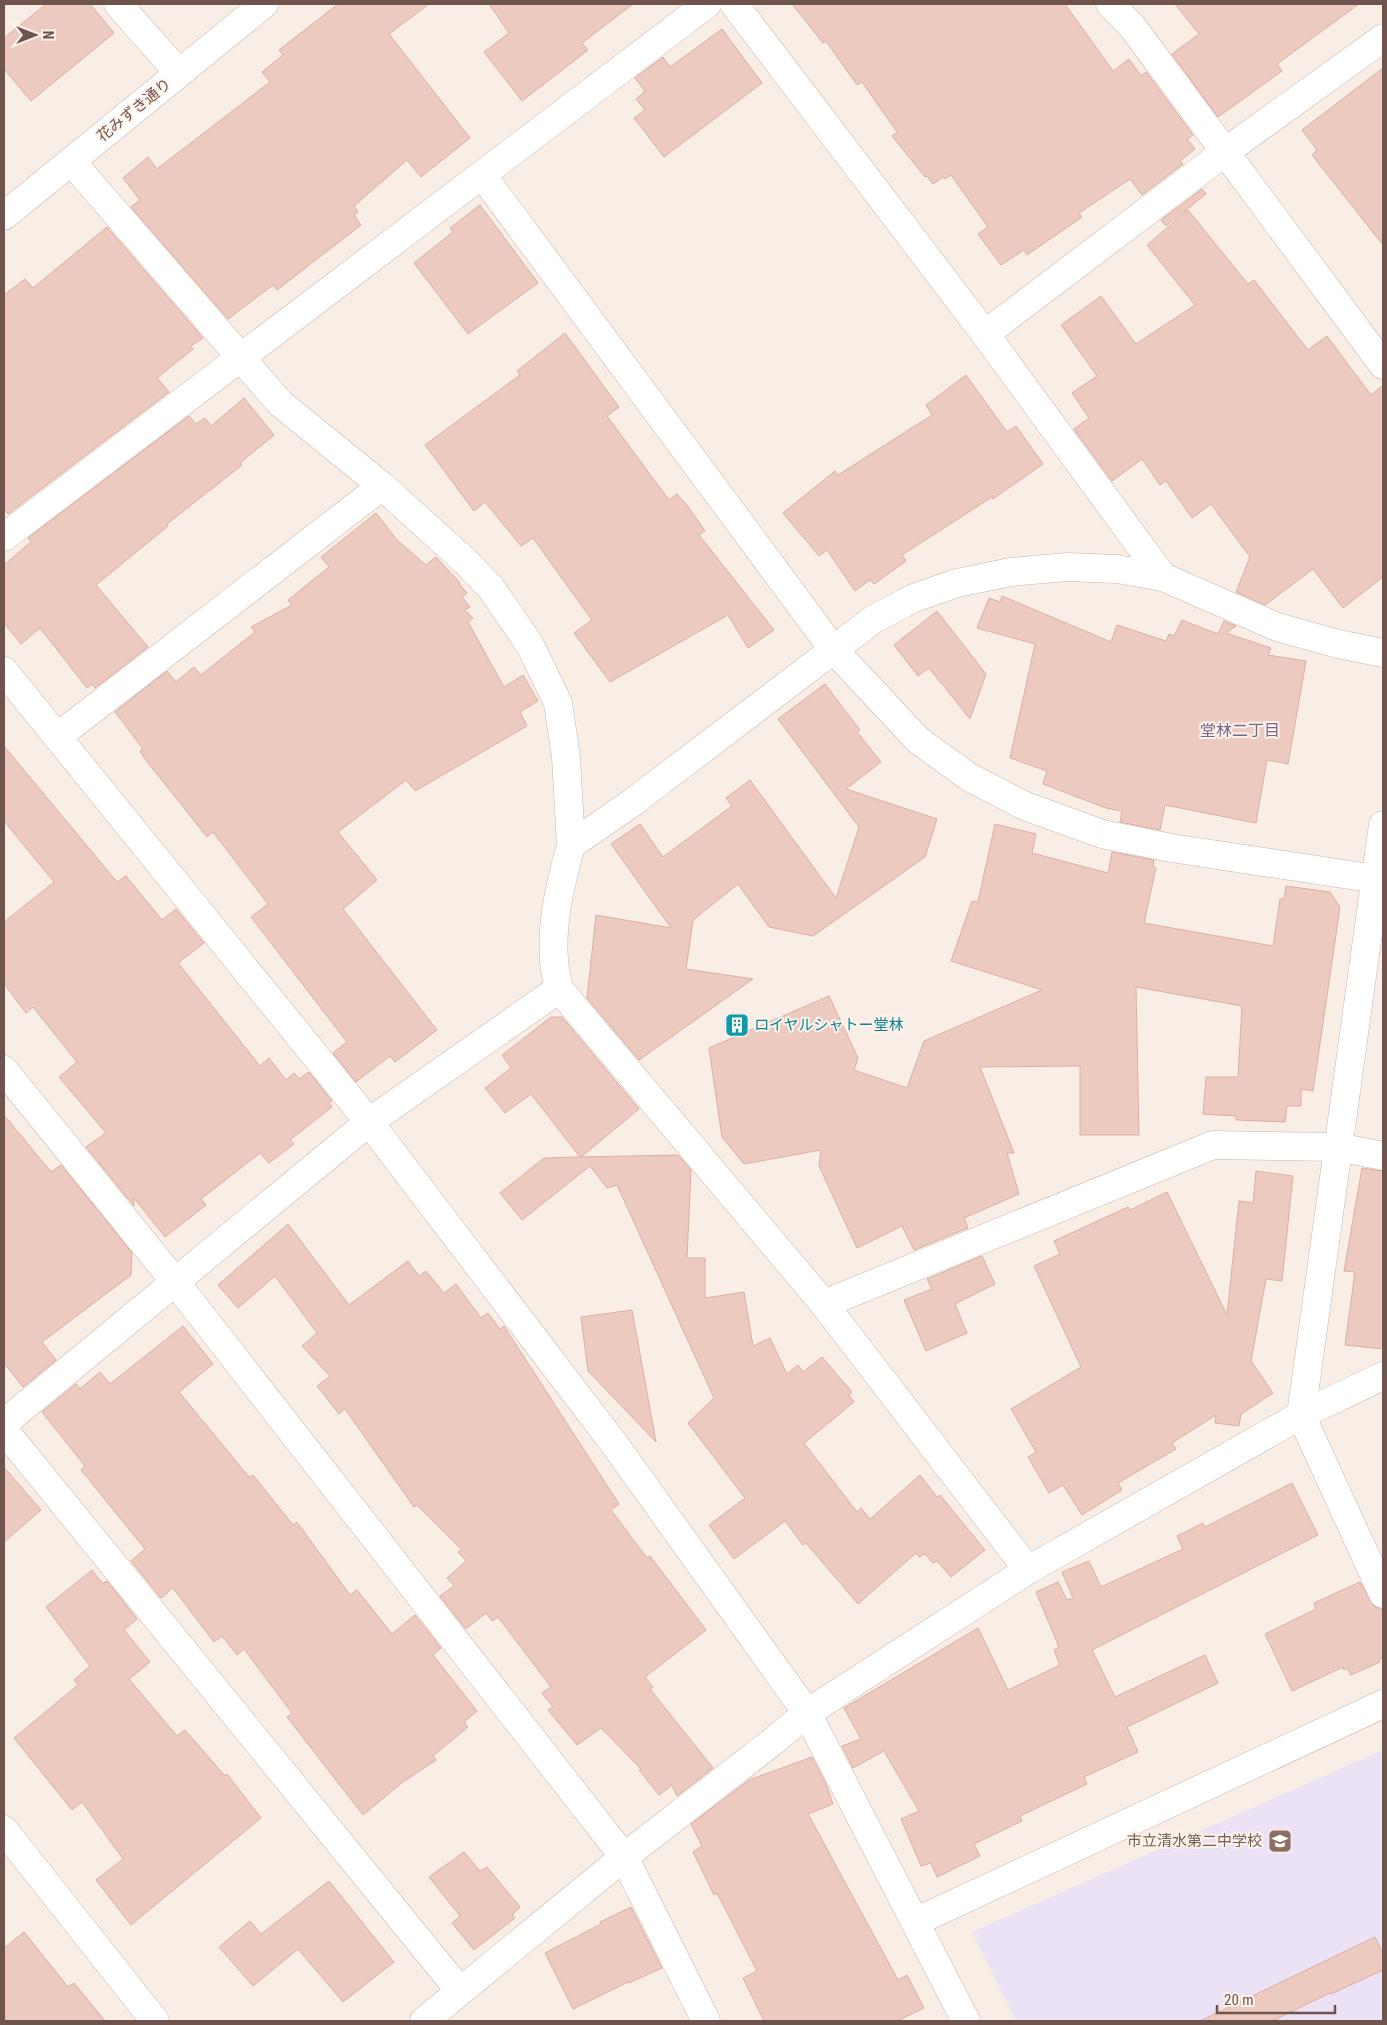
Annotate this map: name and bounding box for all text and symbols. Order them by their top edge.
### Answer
north arrow [10,10,60,60]
text: N [40,31,56,39]
street label: 花みずき通り [93,75,175,145]
district label: 堂林二丁目 [1200,721,1280,740]
building icon: ロイヤルシャトー堂林 [724,1012,750,1038]
place label: ロイヤルシャトー堂林 [754,1016,904,1034]
school or university icon: 市立清水第二中学校 [1267,1828,1293,1854]
place label: 市立清水第二中学校 [1127,1832,1262,1850]
scale bar [1217,1982,1334,2014]
text: 20 m [1224,1991,1254,2009]

